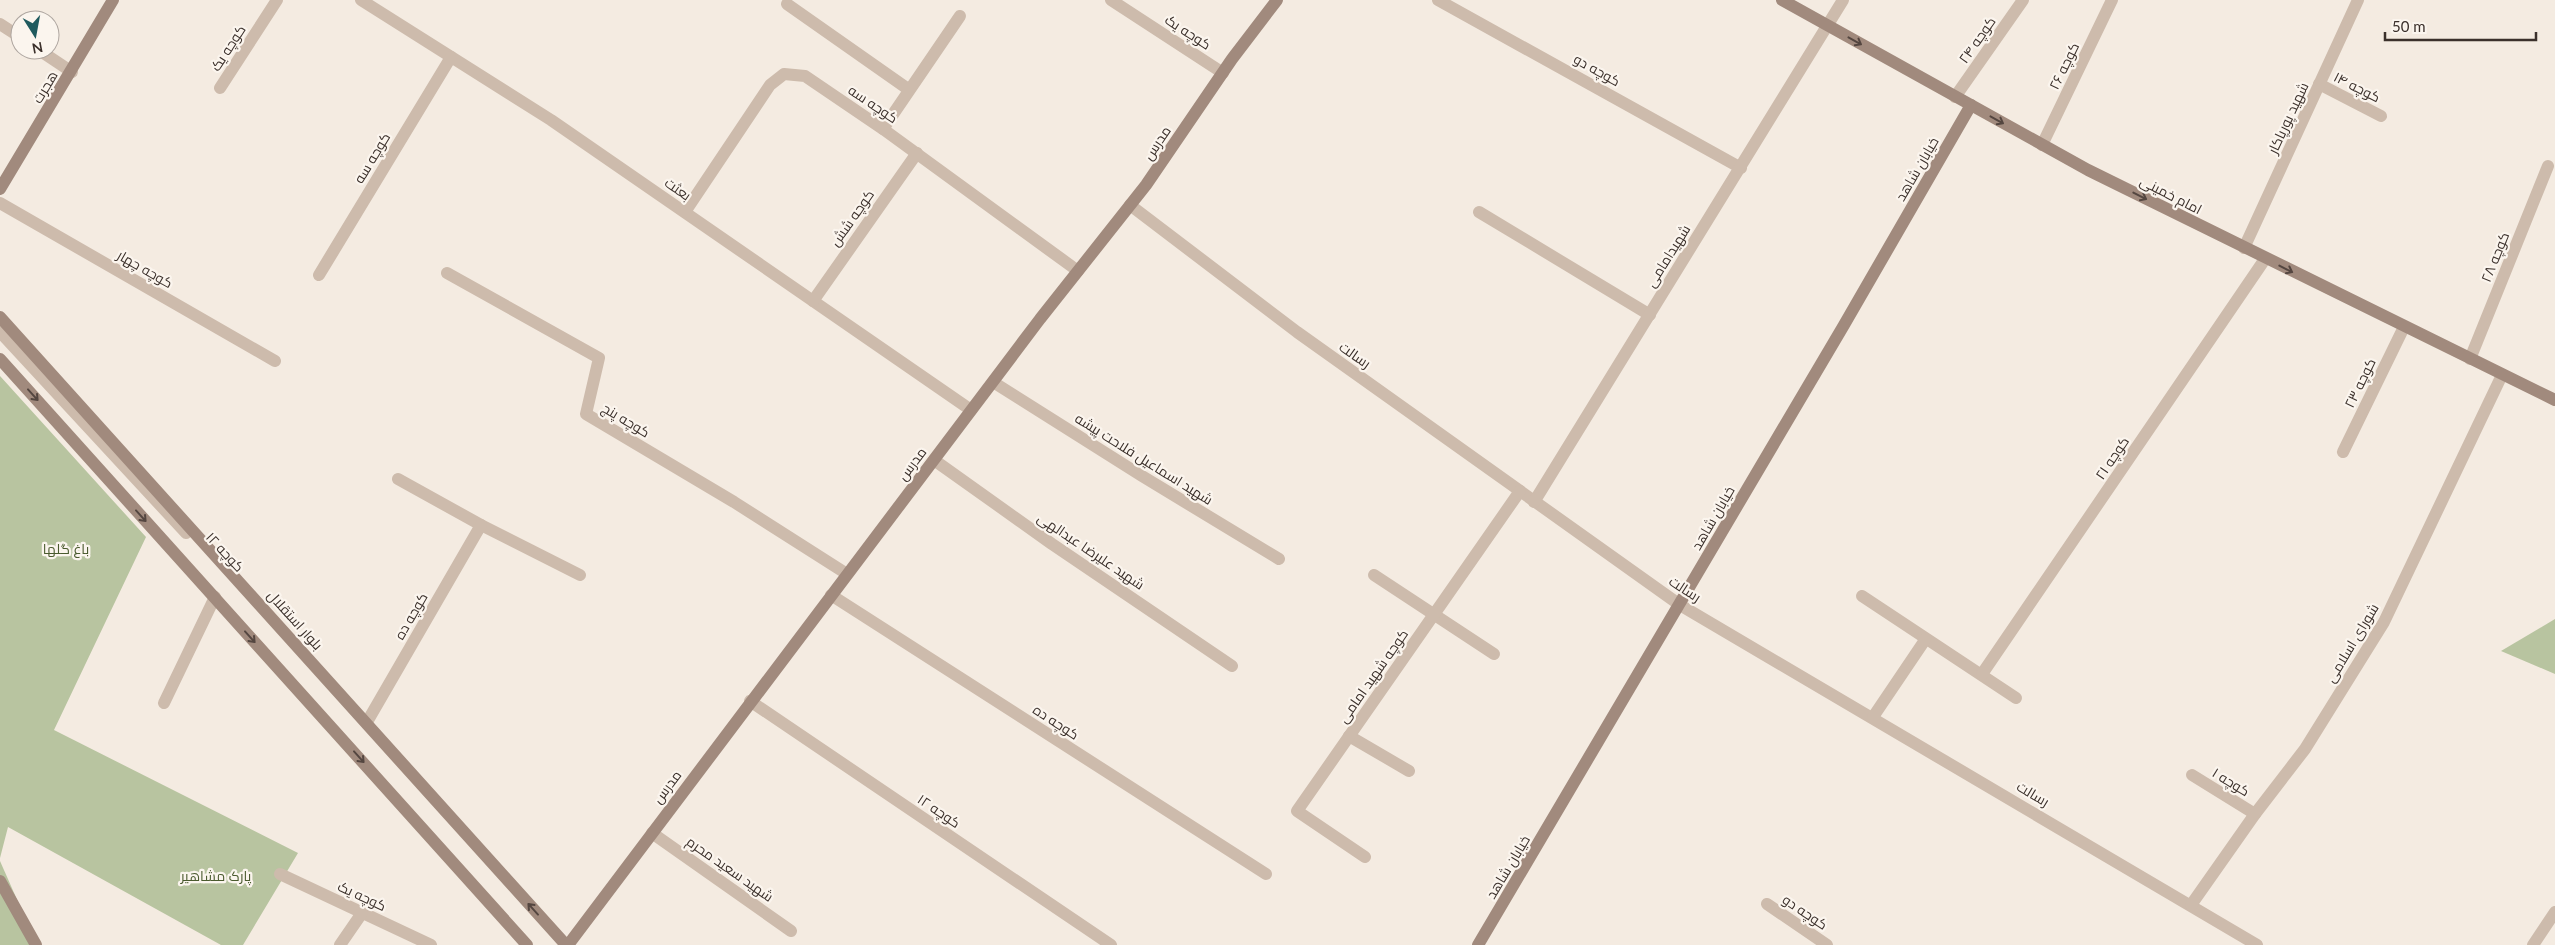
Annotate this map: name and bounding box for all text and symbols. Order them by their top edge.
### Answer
north arrow [10,10,60,60]
street label: کوچه یک [1161,10,1214,54]
scale bar [2385,10,2536,42]
street label: کوچه ۲۴ [1954,13,2000,67]
text: 50 m [2392,17,2426,35]
street label: کوچه یک [206,22,250,75]
one-way arrow [1847,36,1862,46]
text: N [31,39,44,58]
street label: کوچه ۲۶ [2045,39,2084,93]
street label: کوچه دو [1570,50,1624,91]
street label: هجرت [28,67,61,106]
street label: کوچه ۱۴ [2330,68,2383,107]
street label: شهید پورپاکار [2263,79,2313,158]
street label: کوچه سه [844,81,901,128]
one-way arrow [1989,116,2004,125]
street label: مدرس [1139,123,1174,163]
street label: کوچه سه [350,129,395,187]
street label: خیابان شاهد [1891,134,1942,204]
street label: امام خمینی [2137,172,2205,219]
street label: بعثت [662,174,695,204]
street label: کوچه شش [826,186,879,250]
one-way arrow [2133,191,2148,201]
street label: شهیدامامی [1642,221,1694,290]
street label: کوچه ۲۸ [2477,229,2514,285]
street label: کوچه چهار [113,245,176,293]
one-way arrow [2278,264,2293,274]
street label: رسالت [1336,338,1374,372]
street label: کوچه ۲۳ [2340,355,2381,411]
one-way arrow [27,389,38,402]
street label: کوچه پنج [598,399,653,442]
street label: شهید اسماعیل فلاحت پیشه [1071,409,1216,510]
street label: کوچه ۲۱ [2091,433,2134,483]
street label: مدرس [894,444,930,484]
street label: خیابان شاهد [1687,483,1738,553]
street label: شهید علیرضا عبدالهی [1035,509,1148,593]
one-way arrow [135,510,147,523]
street label: کوچه ۱۲ [201,528,248,576]
park label: باغ گلها [43,540,89,558]
street label: رسالت [1666,572,1704,605]
street label: بلوار استقلال [263,586,327,654]
street label: کوچه ده [390,589,432,643]
street label: شورای اسلامی [2321,600,2382,685]
street label: کوچه شهید امامی [1334,626,1413,727]
one-way arrow [244,630,256,643]
street label: کوچه ده [1029,700,1082,744]
one-way arrow [353,751,365,764]
street label: کوچه ۱ [2208,764,2253,801]
street label: مدرس [649,767,685,807]
street label: رسالت [2014,777,2053,810]
street label: کوچه ۱۲ [914,790,964,833]
street label: شهید سعید محرم [682,832,777,906]
street label: خیابان شاهد [1482,832,1533,902]
park label: پارک مشاهیر [180,867,252,886]
street label: کوچه یک [334,877,389,916]
street label: کوچه دو [1778,890,1831,934]
one-way arrow [527,903,539,916]

